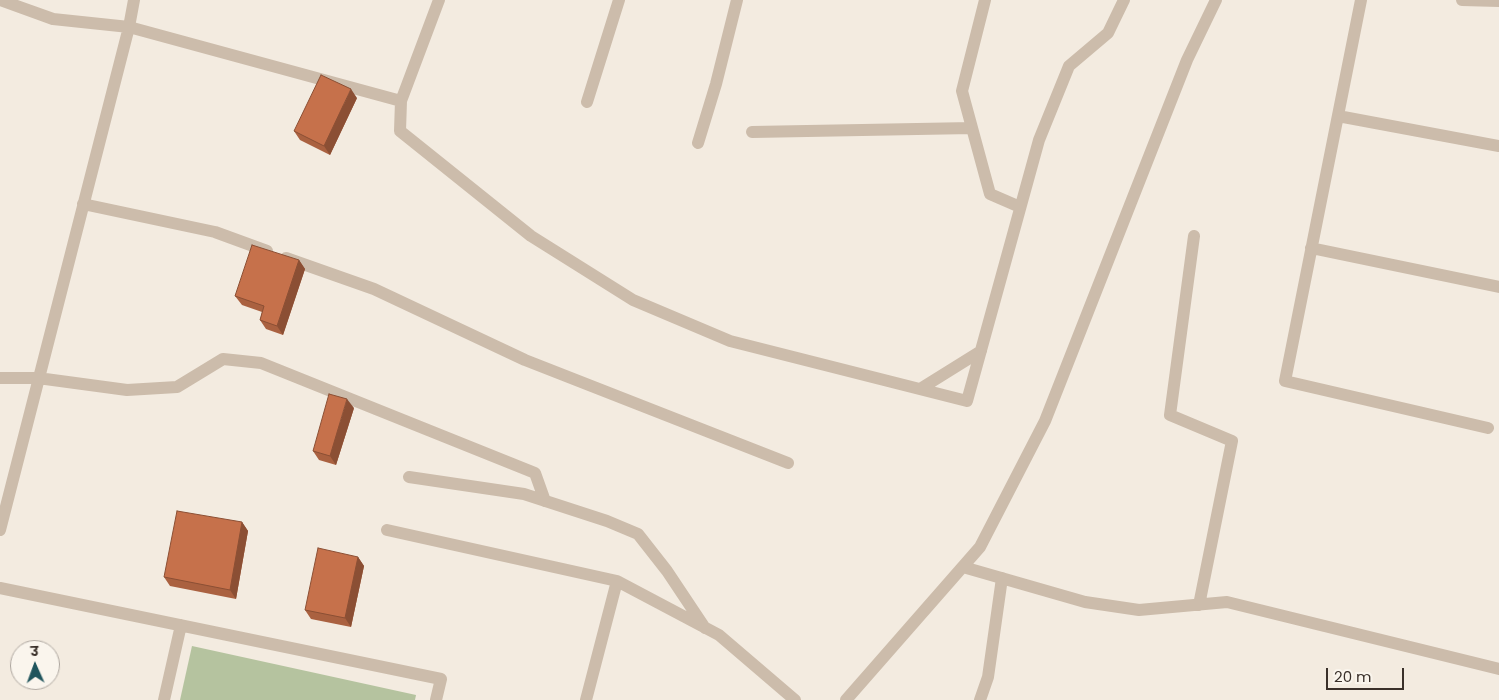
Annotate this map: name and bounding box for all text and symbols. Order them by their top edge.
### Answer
north arrow [10,640,60,690]
text: उ [30,641,39,661]
scale bar [1329,658,1406,690]
text: 20 m [1334,666,1372,687]

